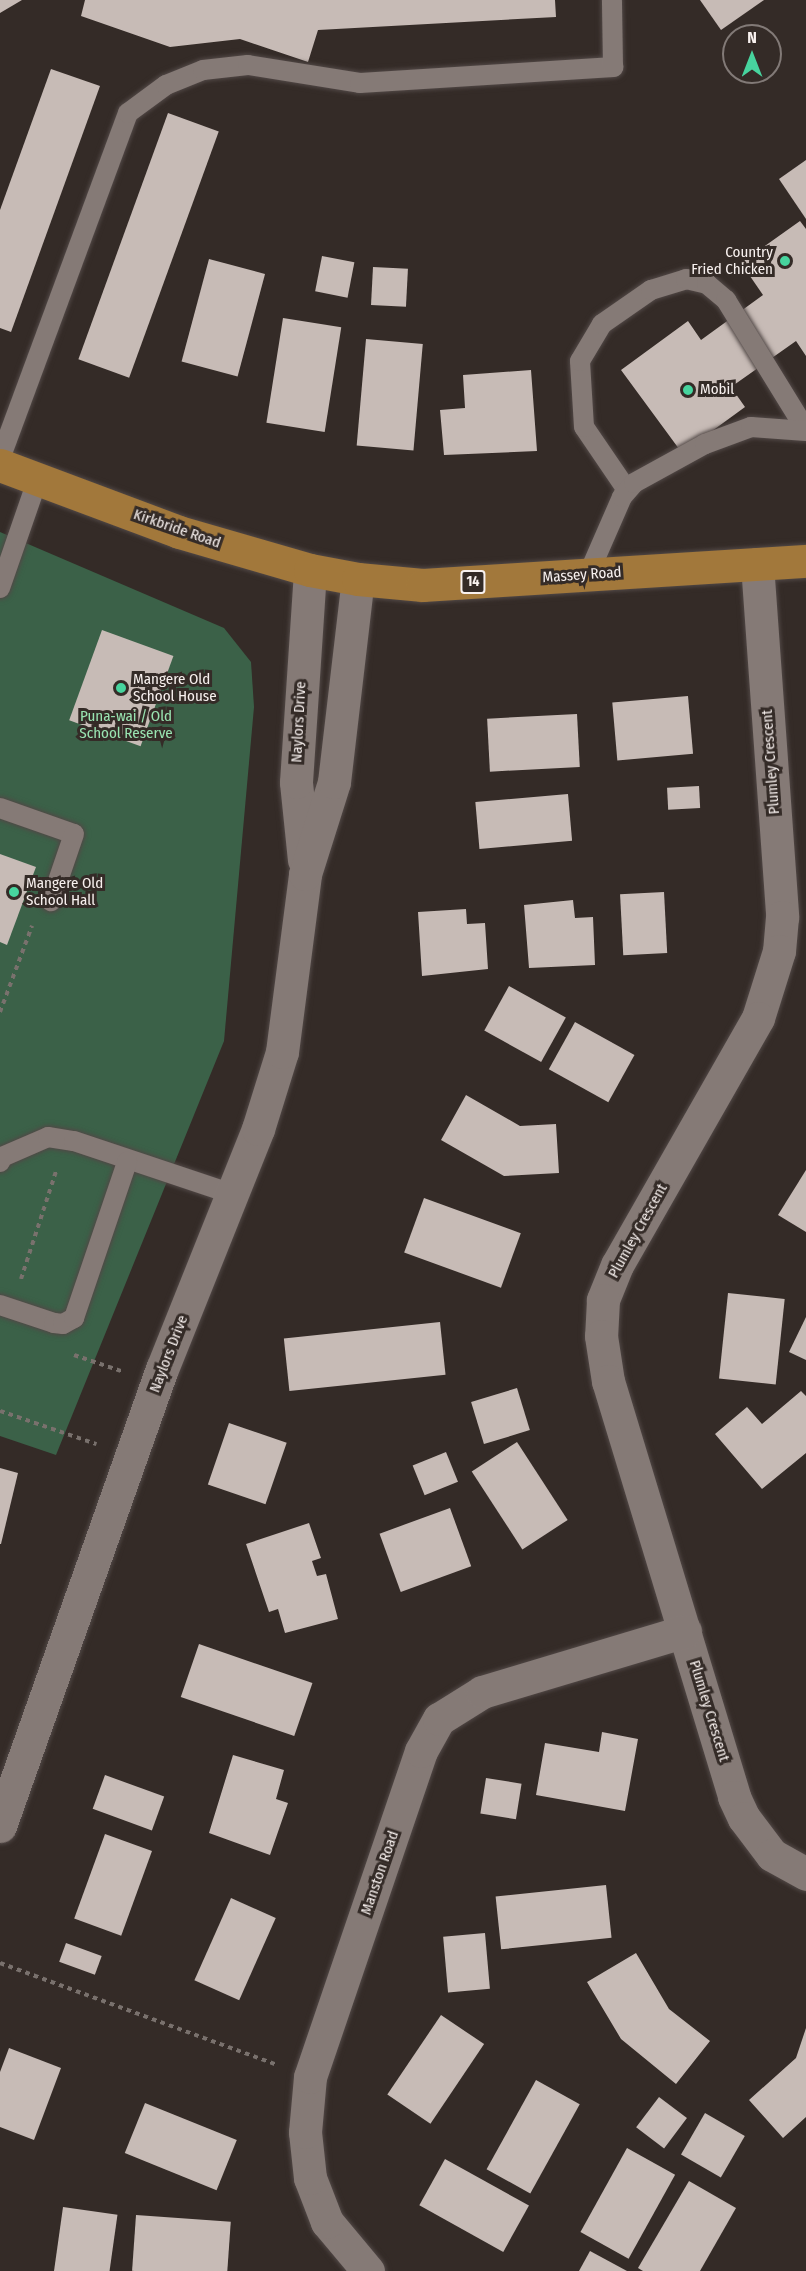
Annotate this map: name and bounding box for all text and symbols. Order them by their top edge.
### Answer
north arrow [722,24,782,84]
text: N [747,28,757,47]
place label: Country Fried Chicken [691,243,773,278]
marker: Country Fried Chicken [778,254,792,268]
place label: Mobil [700,381,734,399]
marker: Mobil [681,383,695,397]
street label: Kirkbride Road [131,506,223,552]
street label: Massey Road [542,563,622,587]
road number: 14 [460,571,486,593]
place label: Mangere Old School House [133,670,217,705]
marker: Mangere Old School House [114,681,128,695]
street label: Naylors Drive [288,681,310,763]
park label: Puna-wai / Old School Reserve [79,707,173,742]
street label: Plumley Crescent [758,709,784,815]
place label: Mangere Old School Hall [26,874,103,909]
marker: Mangere Old School Hall [7,885,21,899]
street label: Plumley Crescent [605,1181,671,1281]
street label: Naylors Drive [146,1313,192,1395]
street label: Plumley Crescent [685,1658,733,1764]
street label: Manston Road [357,1829,403,1917]

